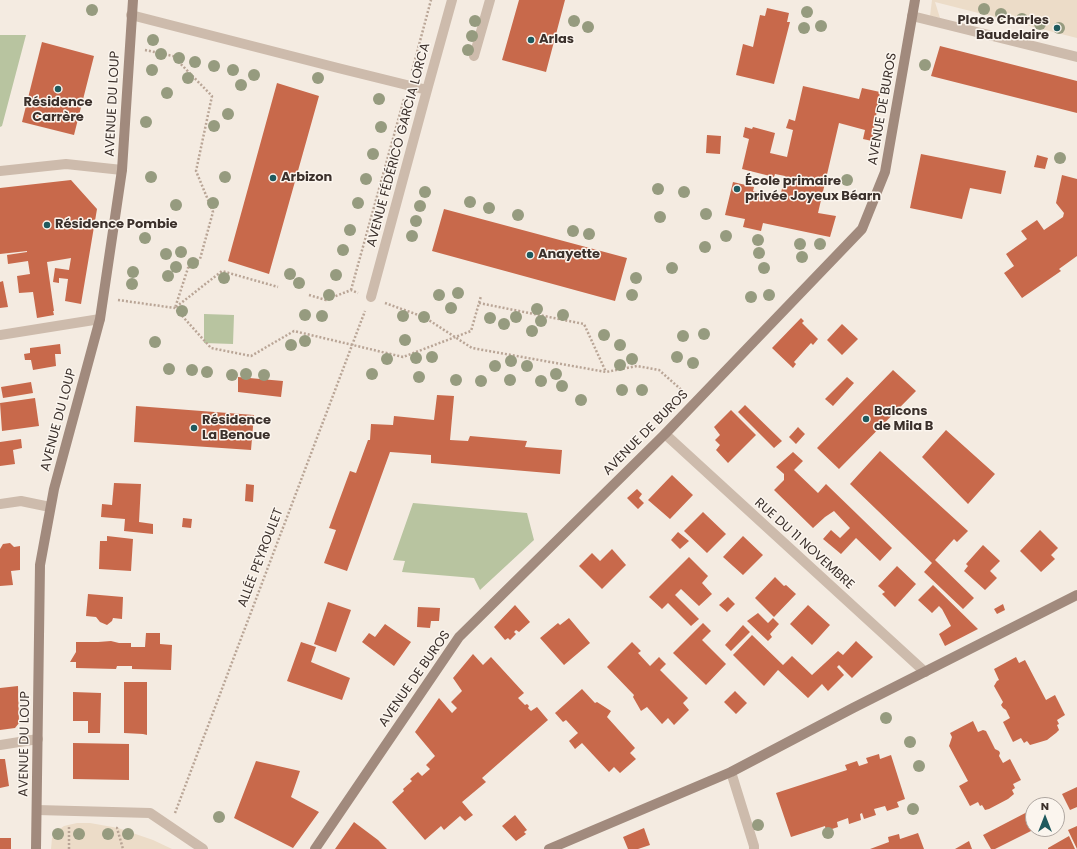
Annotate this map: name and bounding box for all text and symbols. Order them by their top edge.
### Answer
place label: Place Charles Baudelaire [957,13,1049,44]
marker: Place Charles Baudelaire [1052,23,1062,33]
place label: Arlas [539,32,574,48]
marker: Arlas [526,35,536,45]
street label: AVENUE FÉDÉRICO GARCIA LORCA [364,41,434,249]
street label: AVENUE DU LOUP [102,51,124,157]
street label: AVENUE DE BUROS [865,51,901,167]
marker: Résidence Carrère [53,84,63,94]
place label: Résidence Carrère [23,95,93,126]
place label: Arbizon [281,170,332,186]
marker: Arbizon [268,173,278,183]
place label: École primaire privée Joyeux Béarn [745,174,881,205]
marker: École primaire privée Joyeux Béarn [732,184,742,194]
place label: Résidence Pombie [55,217,178,233]
marker: Résidence Pombie [42,220,52,230]
place label: Anayette [538,247,600,263]
marker: Anayette [525,250,535,260]
street label: AVENUE DU LOUP [38,367,80,473]
street label: AVENUE DE BUROS [600,387,692,479]
place label: Balcons de Mila B [874,404,933,435]
place label: Résidence La Benoue [202,413,271,444]
marker: Balcons de Mila B [861,414,871,424]
marker: Résidence La Benoue [189,423,199,433]
street label: RUE DU 11 NOVEMBRE [751,495,857,593]
street label: ALLÉE PEYROULET [235,506,287,610]
street label: AVENUE DE BUROS [376,628,454,730]
street label: AVENUE DU LOUP [16,691,34,797]
north arrow [1025,797,1065,837]
text: N [1041,798,1049,814]

